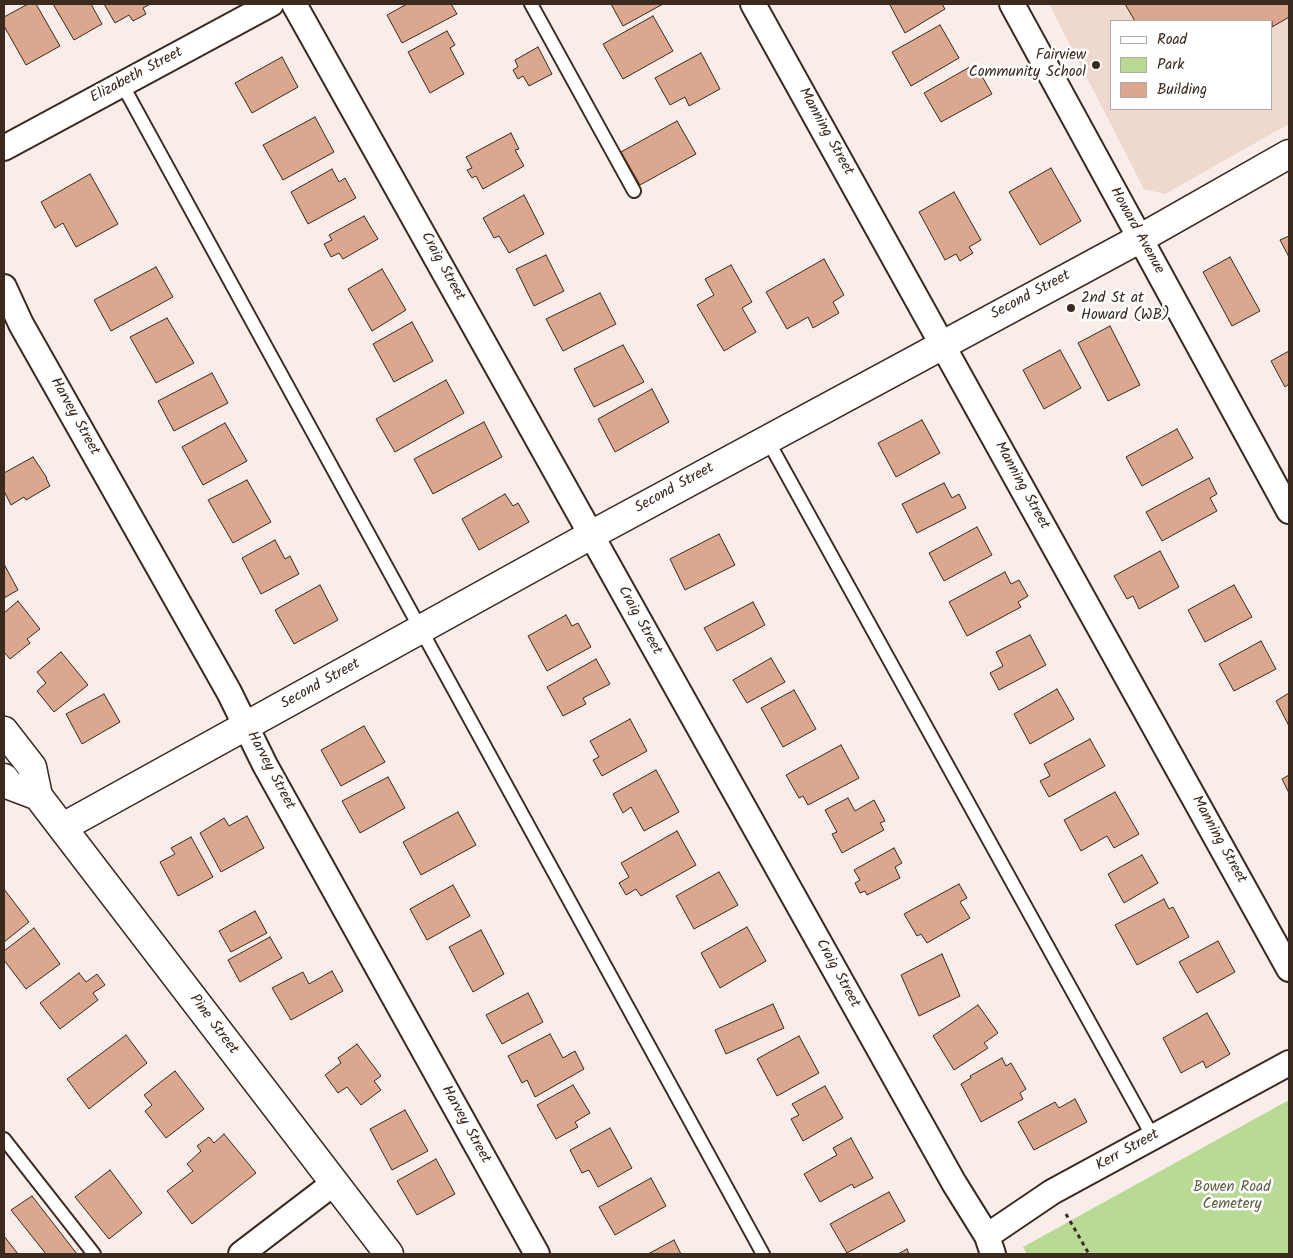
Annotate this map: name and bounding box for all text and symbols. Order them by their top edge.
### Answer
legend [1110,20,1273,110]
text: Road [1157,28,1187,52]
street label: Elizabeth Street [88,44,186,108]
place label: Fairview Community School [969,47,1086,82]
text: Park [1157,53,1184,77]
marker: Fairview Community School [1090,59,1102,71]
text: Building [1157,78,1207,102]
street label: Manning Street [793,85,857,179]
street label: Howard Avenue [1105,184,1167,278]
street label: Craig Street [416,230,468,304]
street label: Second Street [988,267,1074,325]
place label: 2nd St at Howard (WB) [1081,290,1170,325]
marker: 2nd St at Howard (WB) [1065,302,1077,314]
street label: Harvey Street [45,375,103,459]
street label: Manning Street [989,439,1053,533]
street label: Second Street [632,460,718,518]
street label: Craig Street [613,584,665,658]
street label: Second Street [278,656,364,714]
street label: Harvey Street [242,729,298,813]
street label: Manning Street [1186,793,1250,887]
street label: Craig Street [811,937,863,1011]
street label: Pine Street [185,991,241,1059]
street label: Harvey Street [436,1083,494,1167]
street label: Kerr Street [1093,1126,1163,1176]
park label: Bowen Road Cemetery [1193,1179,1271,1214]

